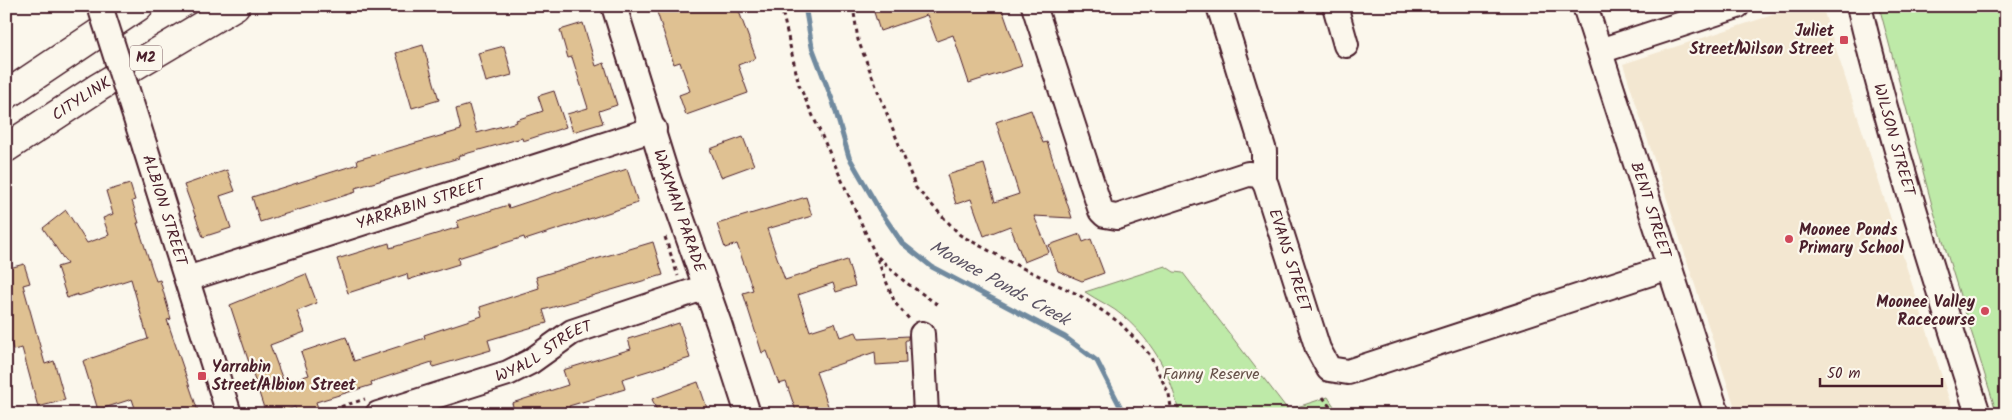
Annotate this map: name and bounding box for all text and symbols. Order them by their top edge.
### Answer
place label: Juliet Street/Wilson Street [1689,19,1835,62]
marker: Juliet Street/Wilson Street [1838,34,1850,46]
road number: M2 [130,46,162,70]
street label: CITYLINK [47,70,116,127]
street label: WILSON STREET [1867,81,1922,200]
street label: WAXMAN PARADE [647,146,712,277]
street label: ALBION STREET [136,152,194,270]
street label: BENT STREET [1624,159,1678,262]
street label: YARRABIN STREET [353,171,489,236]
street label: EVANS STREET [1262,205,1318,316]
place label: Moonee Ponds Primary School [1799,218,1905,261]
water label: Moonee Ponds Creek [924,233,1077,336]
marker: Moonee Ponds Primary School [1783,233,1795,245]
place label: Moonee Valley Racecourse [1876,290,1976,333]
marker: Moonee Valley Racecourse [1979,305,1991,317]
street label: WYALL STREET [492,313,596,389]
place label: Yarrabin Street/Albion Street [212,355,357,398]
scale bar [1820,355,1942,387]
park label: Fanny Reserve [1163,362,1259,387]
text: 50 m [1827,362,1861,386]
marker: Yarrabin Street/Albion Street [196,370,208,382]

